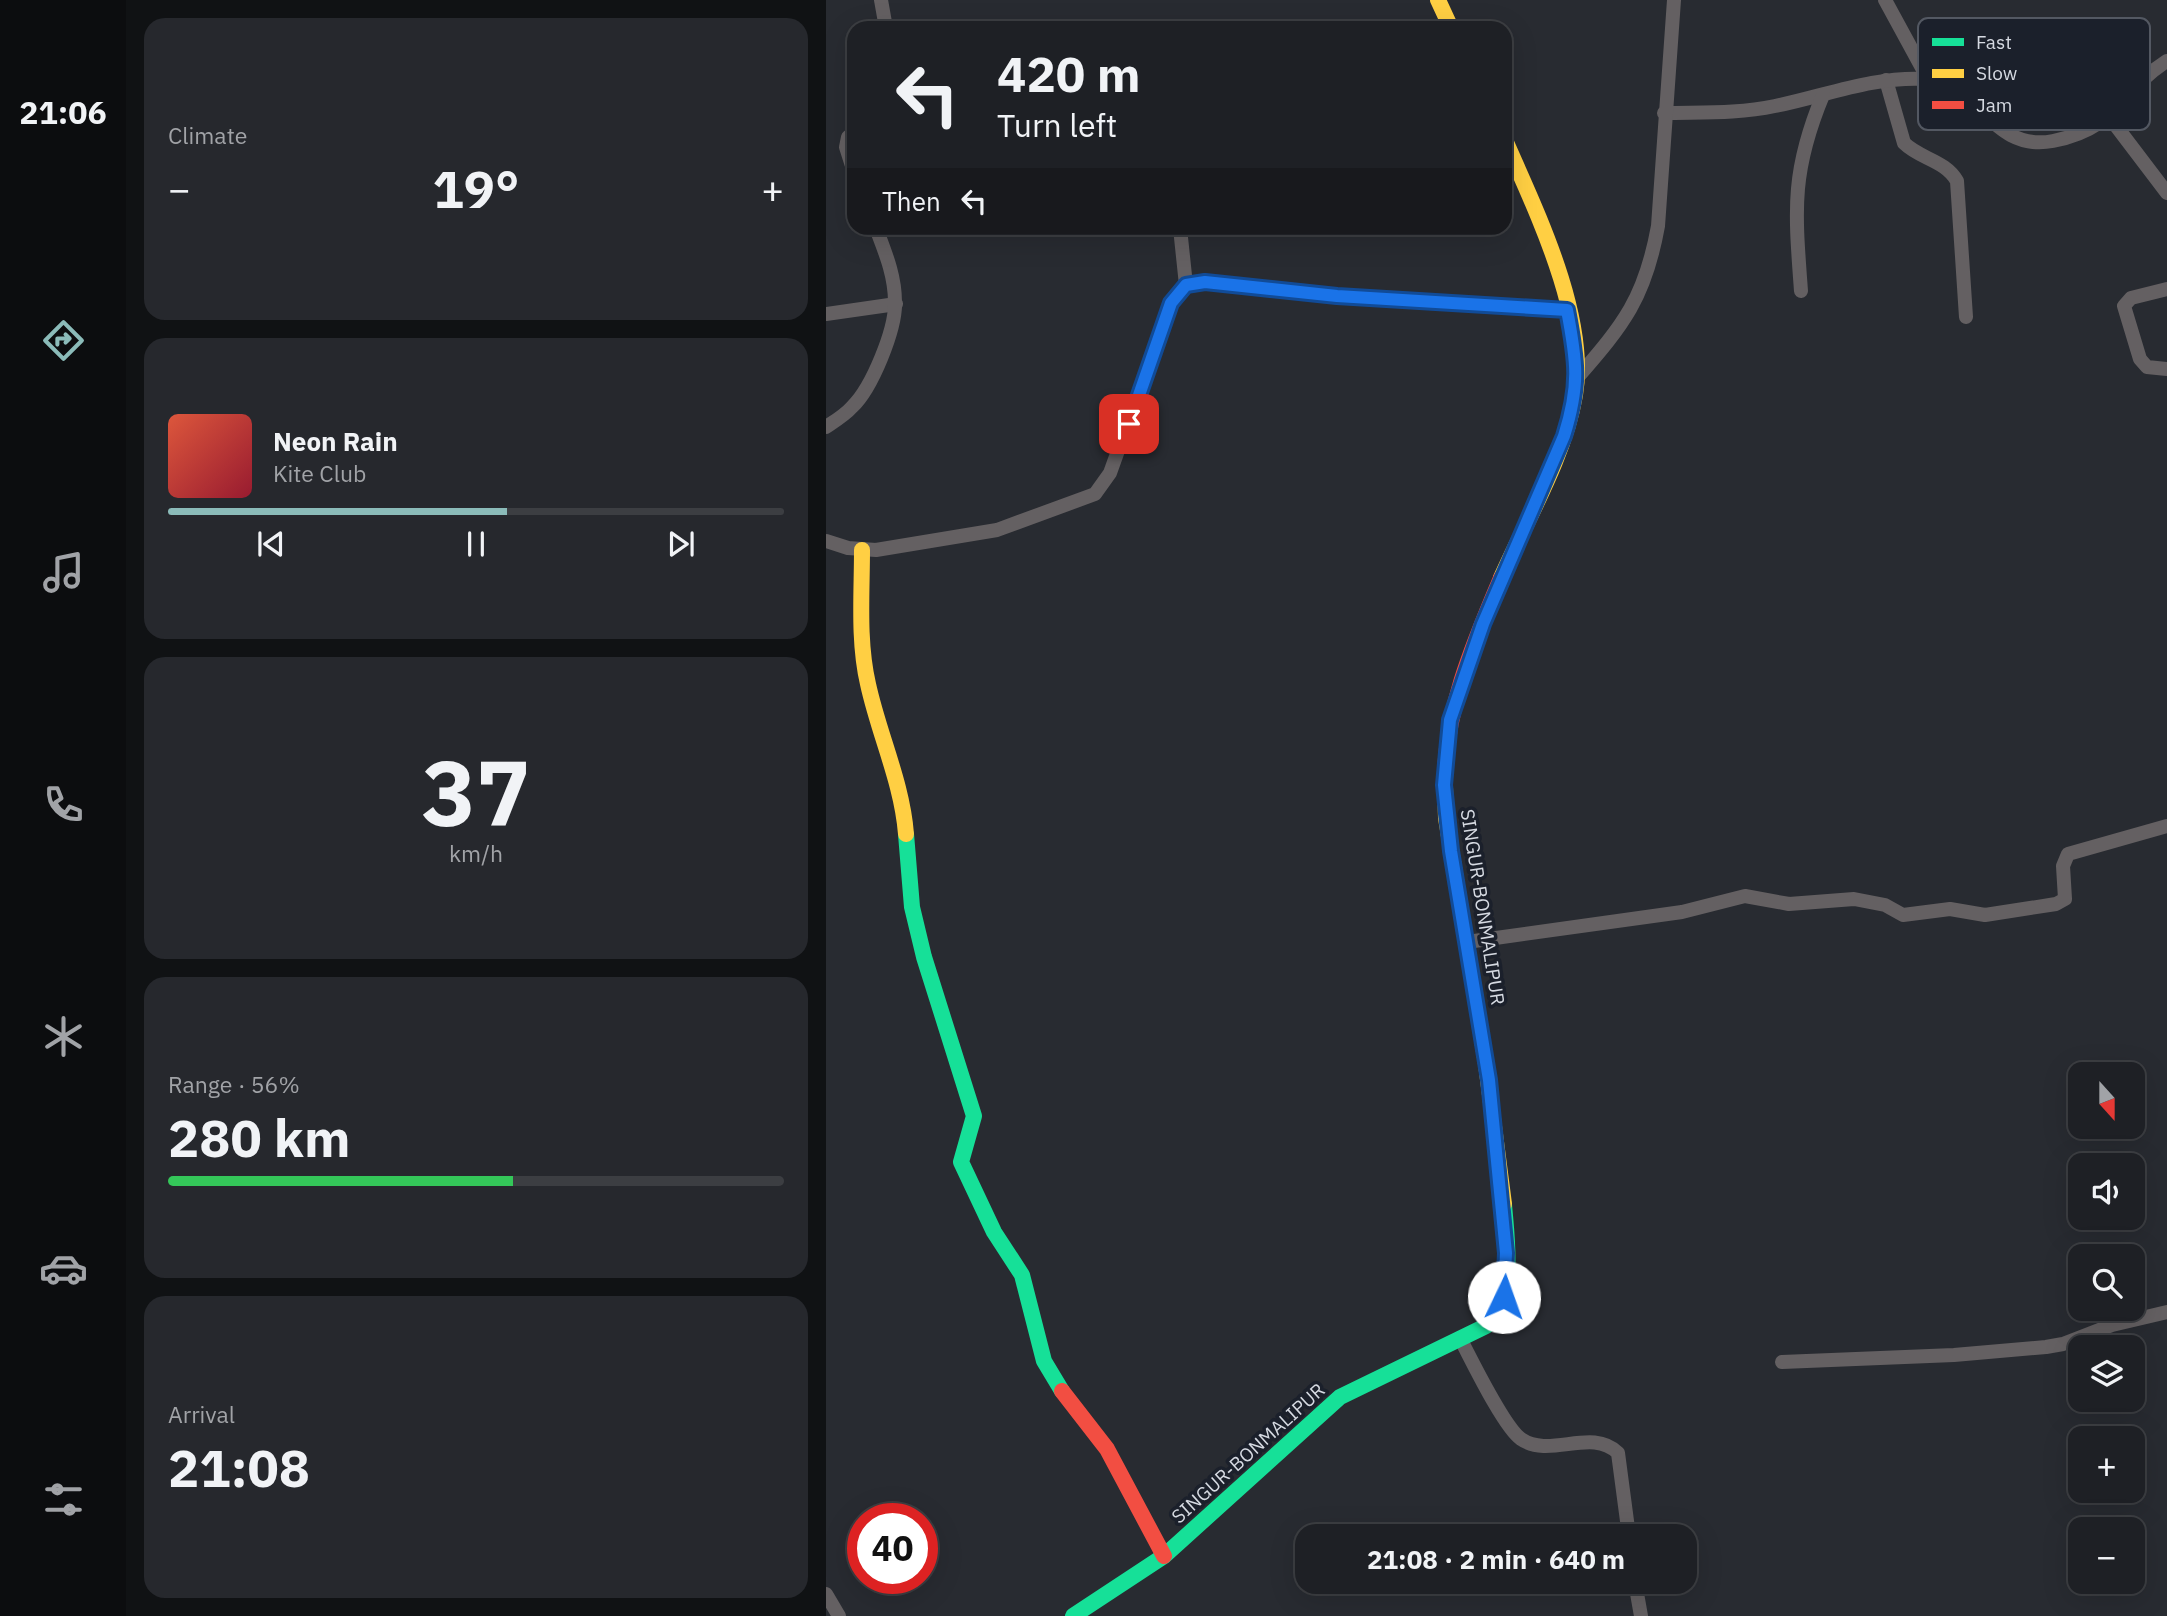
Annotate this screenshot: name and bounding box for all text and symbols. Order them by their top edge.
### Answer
legend [1918,18,2150,130]
text: Fast [1976,30,2012,54]
text: 420 m [997,42,1141,105]
icon: left [882,49,973,140]
text: Slow [1976,61,2017,85]
text: 21:06 [19,91,107,133]
text: Jam [1976,93,2012,117]
text: Turn left [997,104,1117,146]
text: Climate [168,120,247,150]
text: 19° [433,155,519,222]
text: − [168,164,191,213]
text: + [761,164,784,213]
icon: left [955,182,993,220]
text: Then [882,184,941,218]
icon: directions [39,316,88,365]
pin [1099,394,1159,454]
icon: arrive [1110,405,1148,443]
text: Neon Rain [273,424,398,458]
text: Kite Club [273,458,366,488]
icon: previous [252,525,290,563]
icon: pause [457,525,495,563]
icon: next [662,525,700,563]
icon: music [39,548,88,597]
text: 37 [421,733,531,851]
icon: phone [39,780,88,829]
street label: SINGUR-BONMALIPUR [1456,807,1510,1007]
text: km/h [449,838,503,868]
icon: climate [39,1012,88,1061]
north arrow [2068,1062,2146,1139]
map controls [2068,1062,2145,1594]
text: Range · 56% [168,1069,300,1099]
text: 280 km [168,1104,350,1171]
button: sound [2068,1153,2145,1230]
icon: car [39,1244,88,1293]
button: search [2068,1244,2145,1321]
position arrow [1467,1260,1541,1334]
button: layers [2068,1335,2145,1412]
street label: SINGUR-BONMALIPUR [1166,1378,1330,1528]
text: Arrival [168,1399,235,1429]
button: + [2068,1426,2145,1503]
text: 21:08 [168,1434,310,1501]
icon: filters [39,1475,88,1524]
speed limit sign: 40 [847,1503,938,1594]
button: − [2068,1517,2145,1594]
text: 21:08 · 2 min · 640 m [1367,1542,1625,1576]

